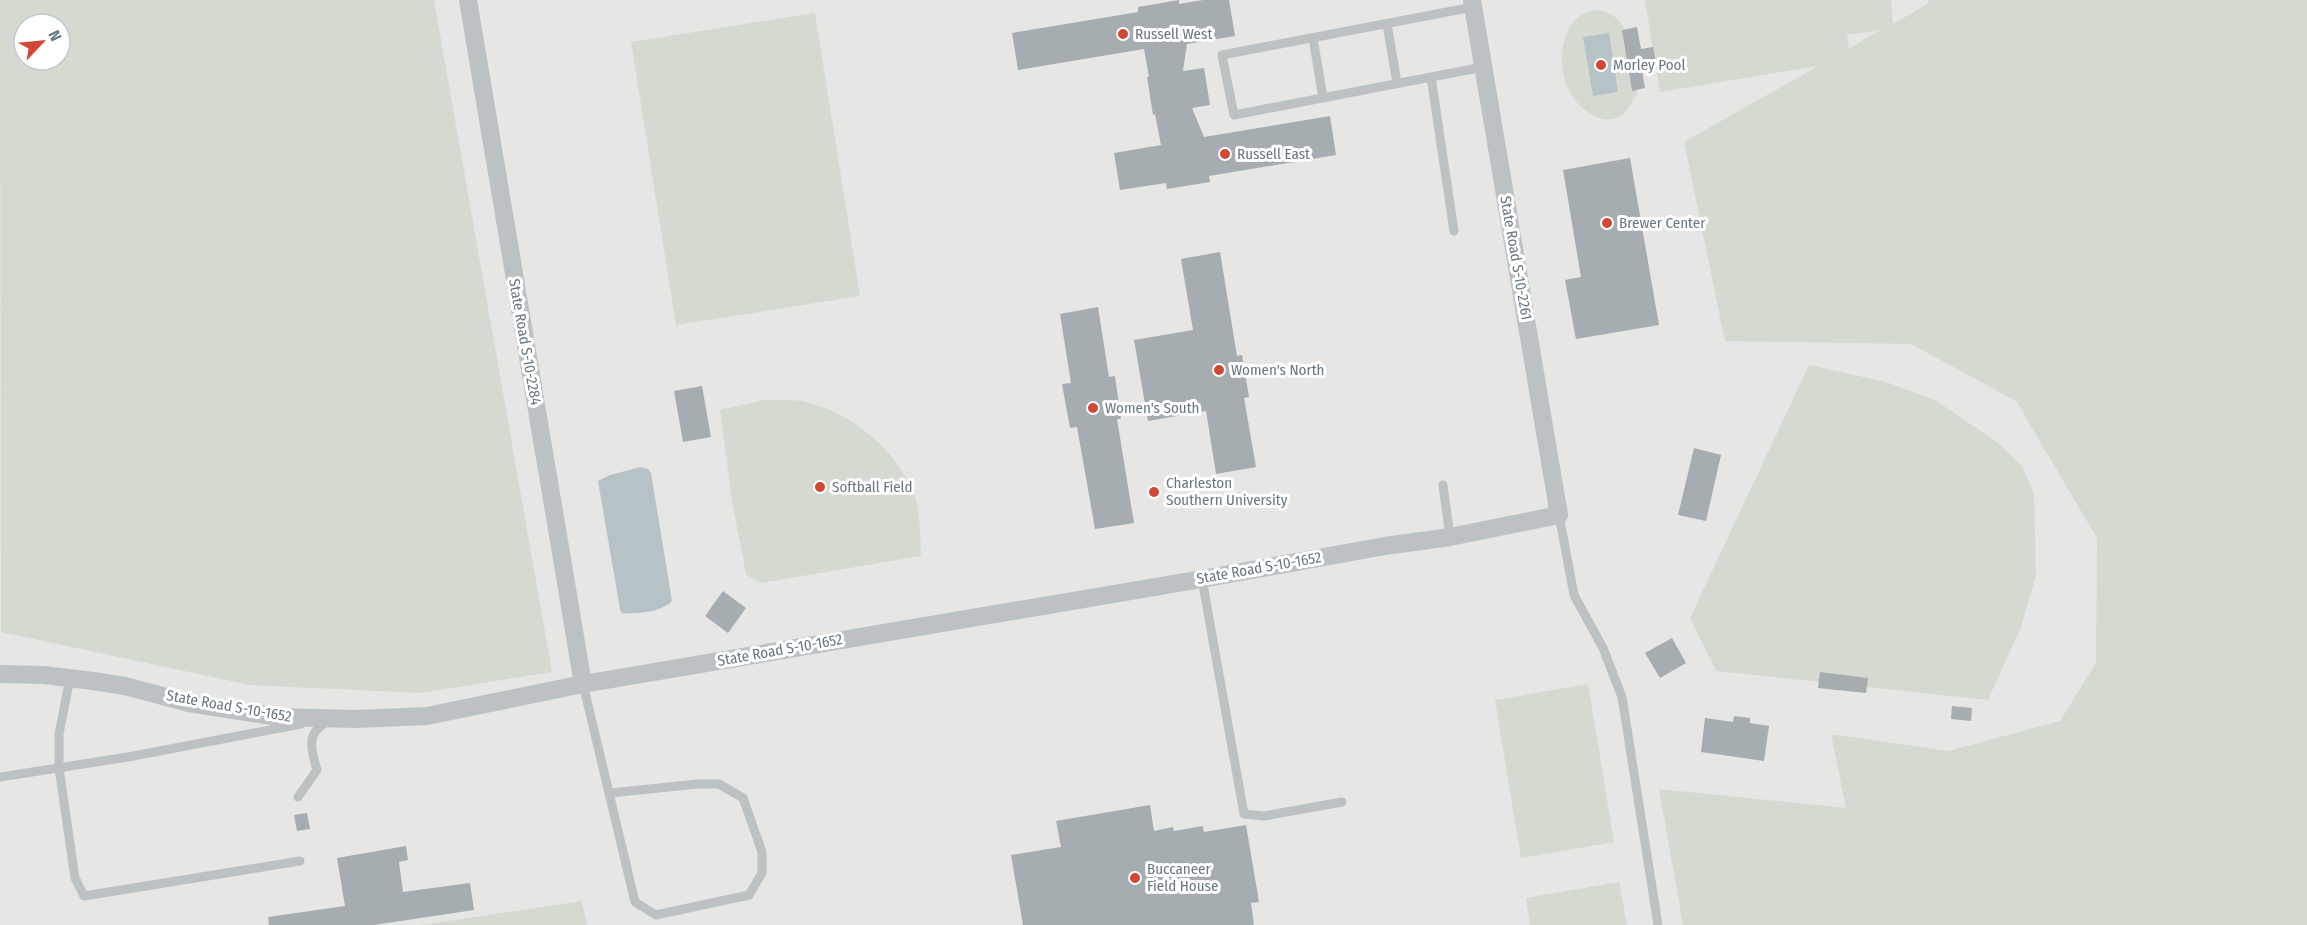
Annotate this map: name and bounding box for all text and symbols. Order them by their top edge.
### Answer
north arrow [12,12,72,72]
place label: Russell West [1135,25,1212,43]
text: N [44,27,66,44]
marker: Russell West [1116,27,1130,41]
place label: Morley Pool [1613,56,1685,74]
marker: Morley Pool [1594,58,1608,72]
place label: Russell East [1237,145,1310,163]
marker: Russell East [1218,147,1232,161]
street label: State Road S-10-2261 [1496,194,1536,322]
place label: Brewer Center [1619,214,1706,232]
marker: Brewer Center [1600,216,1614,230]
street label: State Road S-10-2284 [505,277,545,407]
place label: Women's North [1231,361,1325,379]
marker: Women's North [1212,363,1226,377]
place label: Women's South [1105,399,1199,417]
marker: Women's South [1086,401,1100,415]
place label: Charleston Southern University [1166,474,1288,509]
place label: Softball Field [832,478,913,496]
marker: Softball Field [813,480,827,494]
marker: Charleston Southern University [1147,485,1161,499]
street label: State Road S-10-1652 [1195,548,1323,588]
street label: State Road S-10-1652 [716,630,844,670]
street label: State Road S-10-1652 [165,686,293,726]
place label: Buccaneer Field House [1147,860,1218,895]
marker: Buccaneer Field House [1128,871,1142,885]

